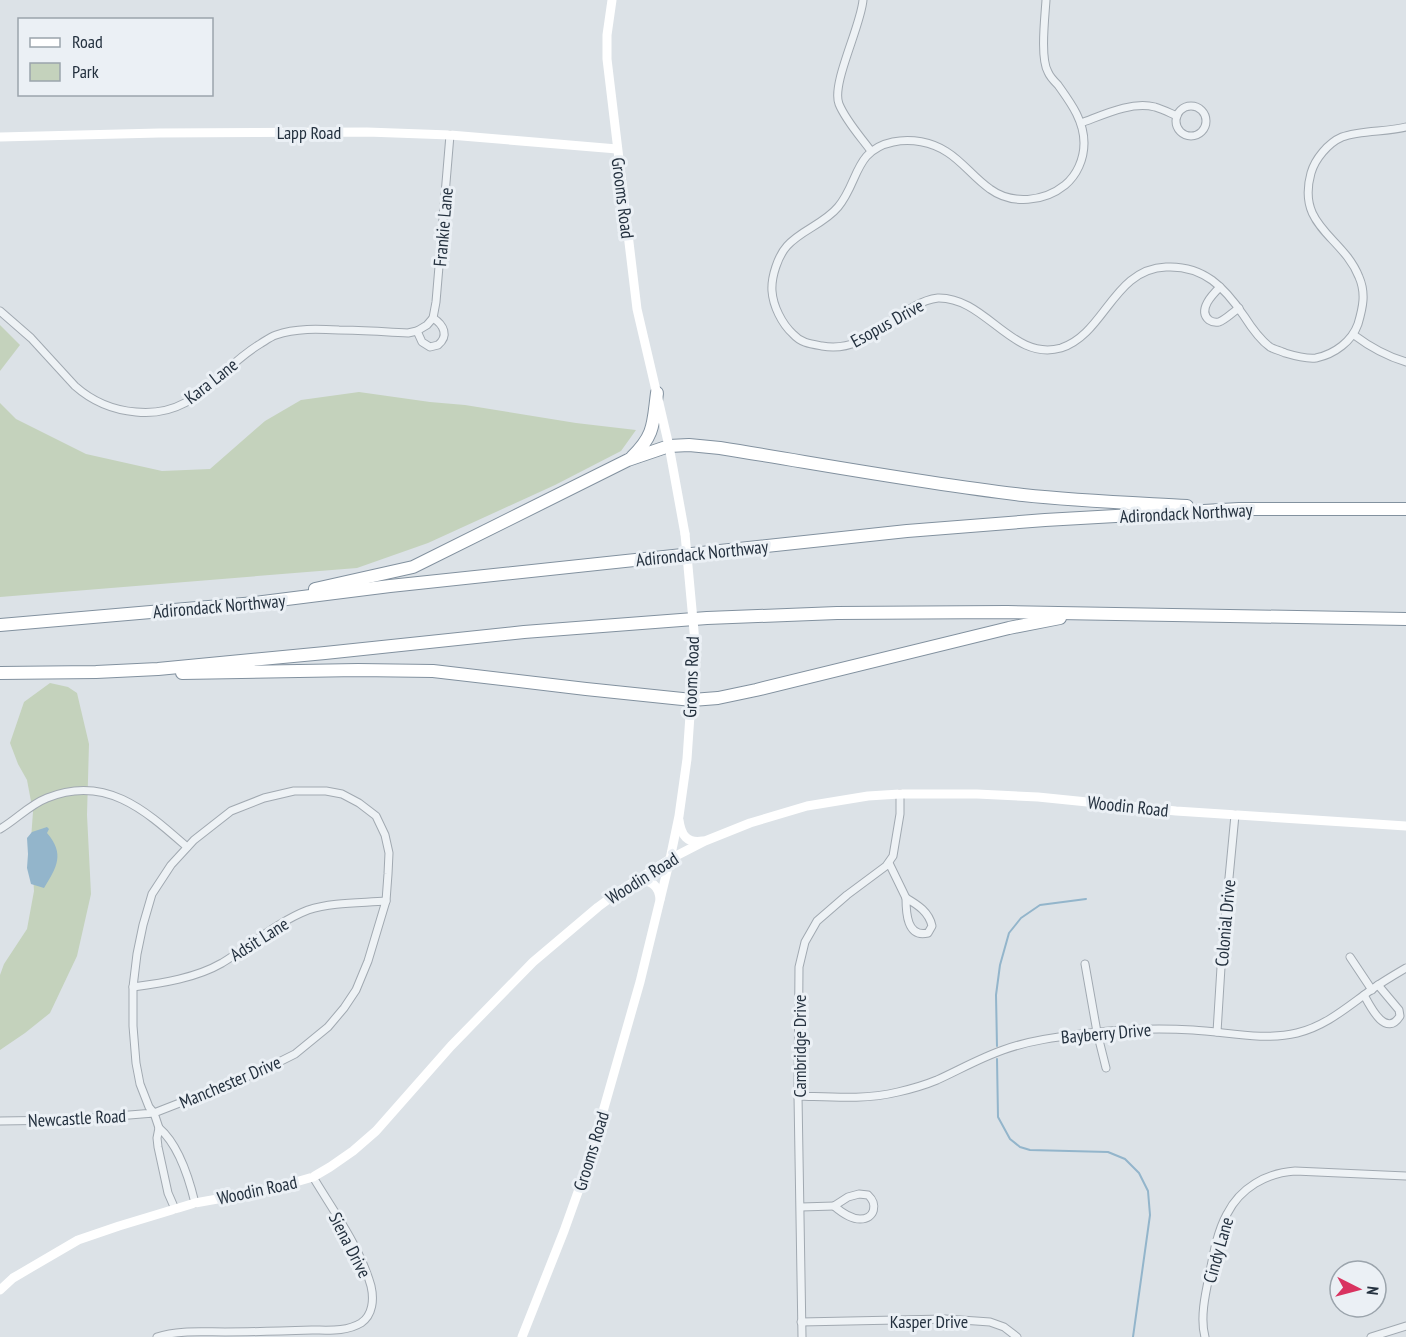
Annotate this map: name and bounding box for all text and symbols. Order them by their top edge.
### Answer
legend [18,18,213,96]
text: Road [72,30,103,53]
text: Park [72,60,99,83]
street label: Lapp Road [277,121,341,144]
street label: Grooms Road [607,156,639,240]
street label: Frankie Lane [428,186,458,268]
street label: Esopus Drive [847,294,927,352]
street label: Kara Lane [180,353,242,409]
street label: Adirondack Northway [1119,498,1253,528]
street label: Adirondack Northway [635,535,769,571]
street label: Adirondack Northway [152,589,286,623]
street label: Grooms Road [678,636,704,718]
street label: Woodin Road [1086,790,1170,822]
street label: Woodin Road [602,847,682,909]
street label: Colonial Drive [1210,879,1240,967]
street label: Adsit Lane [225,912,293,966]
street label: Cambridge Drive [788,994,811,1098]
street label: Bayberry Drive [1060,1018,1152,1048]
street label: Manchester Drive [176,1050,284,1114]
street label: Newcastle Road [27,1104,127,1132]
street label: Grooms Road [568,1109,614,1193]
street label: Woodin Road [215,1170,299,1210]
street label: Siena Drive [324,1208,376,1282]
street label: Cindy Lane [1198,1214,1238,1286]
north arrow [1328,1259,1388,1319]
text: N [1363,1285,1383,1296]
street label: Kasper Drive [890,1310,968,1333]

